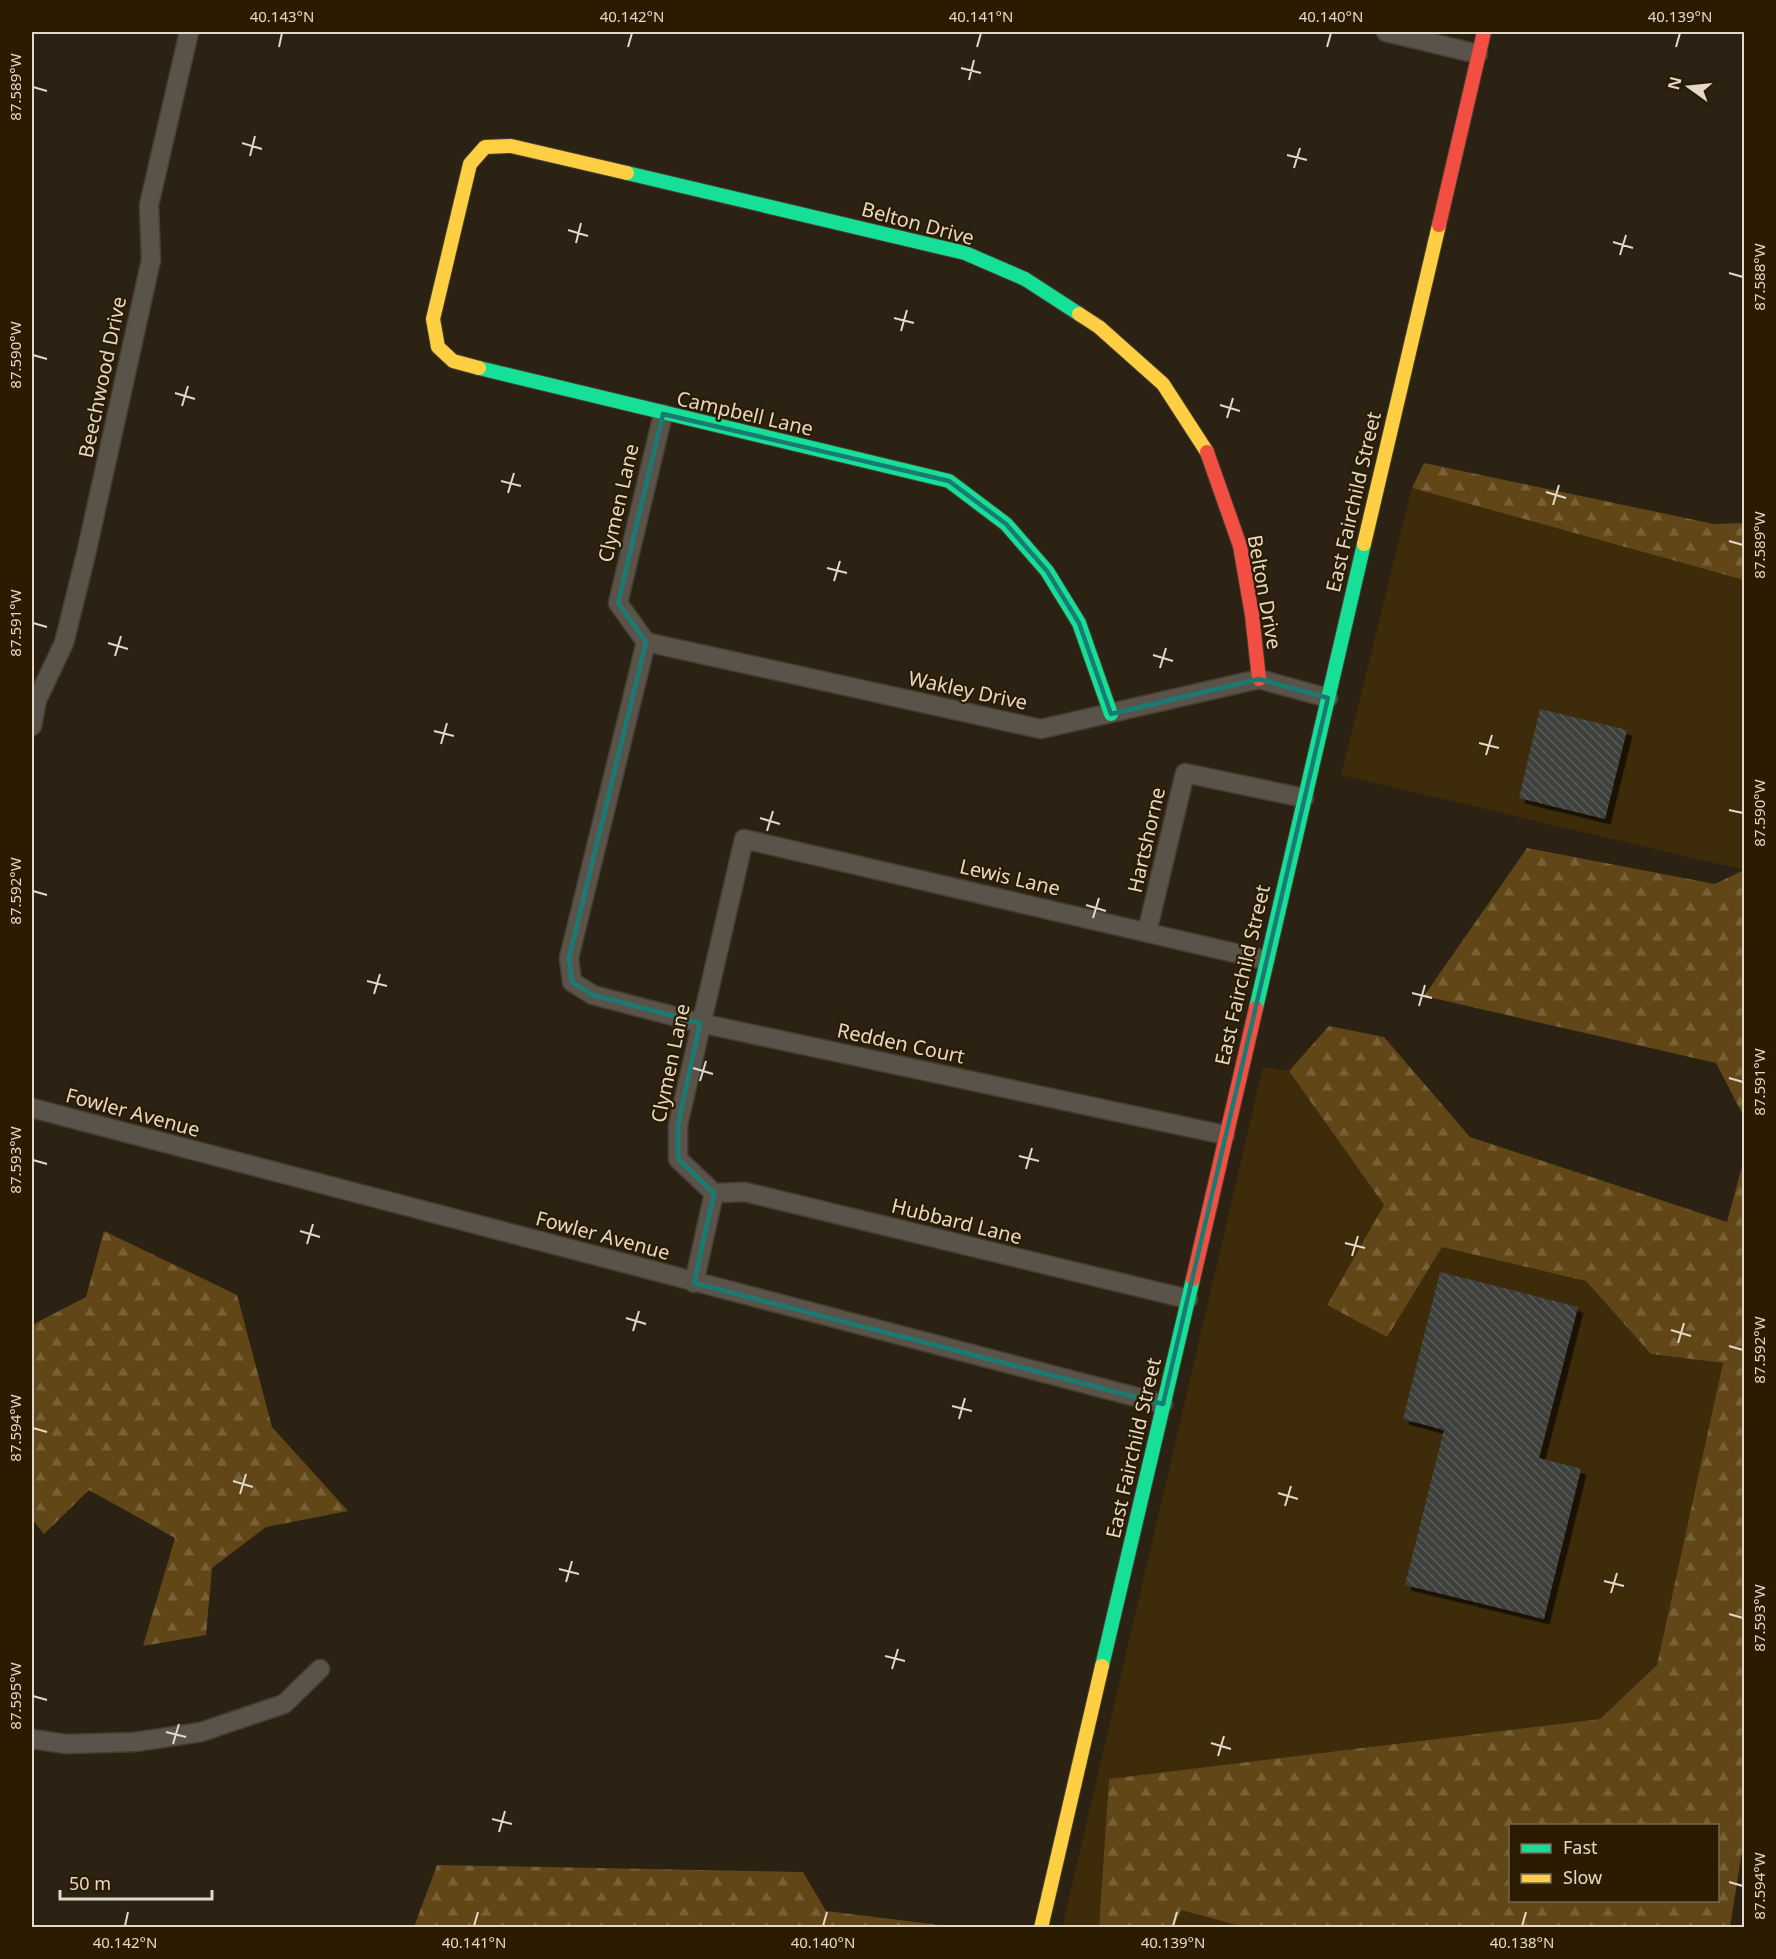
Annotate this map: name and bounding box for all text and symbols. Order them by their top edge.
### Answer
text: 40.143°N [250,6,314,26]
text: 40.142°N [600,6,664,26]
text: 40.141°N [949,6,1013,26]
text: 40.140°N [1299,6,1363,26]
text: 40.139°N [1648,6,1712,26]
text: 87.589°W [5,53,25,121]
north arrow [1659,57,1719,117]
text: N [1662,74,1687,92]
street label: Belton Drive [859,195,977,251]
text: 87.588°W [1749,243,1769,311]
street label: Beechwood Drive [72,294,132,460]
text: 87.590°W [5,321,25,389]
street label: Campbell Lane [674,384,816,442]
street label: East Fairchild Street [1319,409,1387,595]
street label: Clymen Lane [591,441,645,565]
text: 87.589°W [1749,511,1769,579]
street label: Belton Drive [1242,533,1288,651]
text: 87.591°W [5,589,25,657]
street label: Wakley Drive [906,664,1030,716]
text: 87.590°W [1749,779,1769,847]
street label: Hartshorne [1121,785,1171,895]
street label: Lewis Lane [957,852,1063,902]
text: 87.592°W [5,857,25,925]
street label: East Fairchild Street [1208,882,1276,1068]
street label: Clymen Lane [644,1001,696,1125]
street label: Redden Court [835,1016,967,1070]
text: 87.591°W [1749,1048,1769,1116]
street label: Fowler Avenue [63,1081,203,1143]
text: 87.593°W [5,1126,25,1194]
street label: Hubbard Lane [889,1192,1025,1250]
street label: Fowler Avenue [533,1204,673,1266]
text: 87.592°W [1749,1316,1769,1384]
street label: East Fairchild Street [1099,1355,1167,1541]
text: 87.594°W [5,1394,25,1462]
text: 87.593°W [1749,1584,1769,1652]
text: 87.595°W [5,1662,25,1730]
legend [1509,1824,1719,1902]
text: Fast [1563,1835,1598,1859]
text: 87.594°W [1749,1852,1769,1920]
scale bar [60,1863,212,1901]
text: Slow [1563,1865,1602,1889]
text: 50 m [69,1871,111,1895]
text: 40.142°N [93,1932,157,1952]
text: 40.141°N [442,1932,506,1952]
text: 40.140°N [791,1932,855,1952]
text: 40.139°N [1141,1932,1205,1952]
text: 40.138°N [1490,1932,1554,1952]

